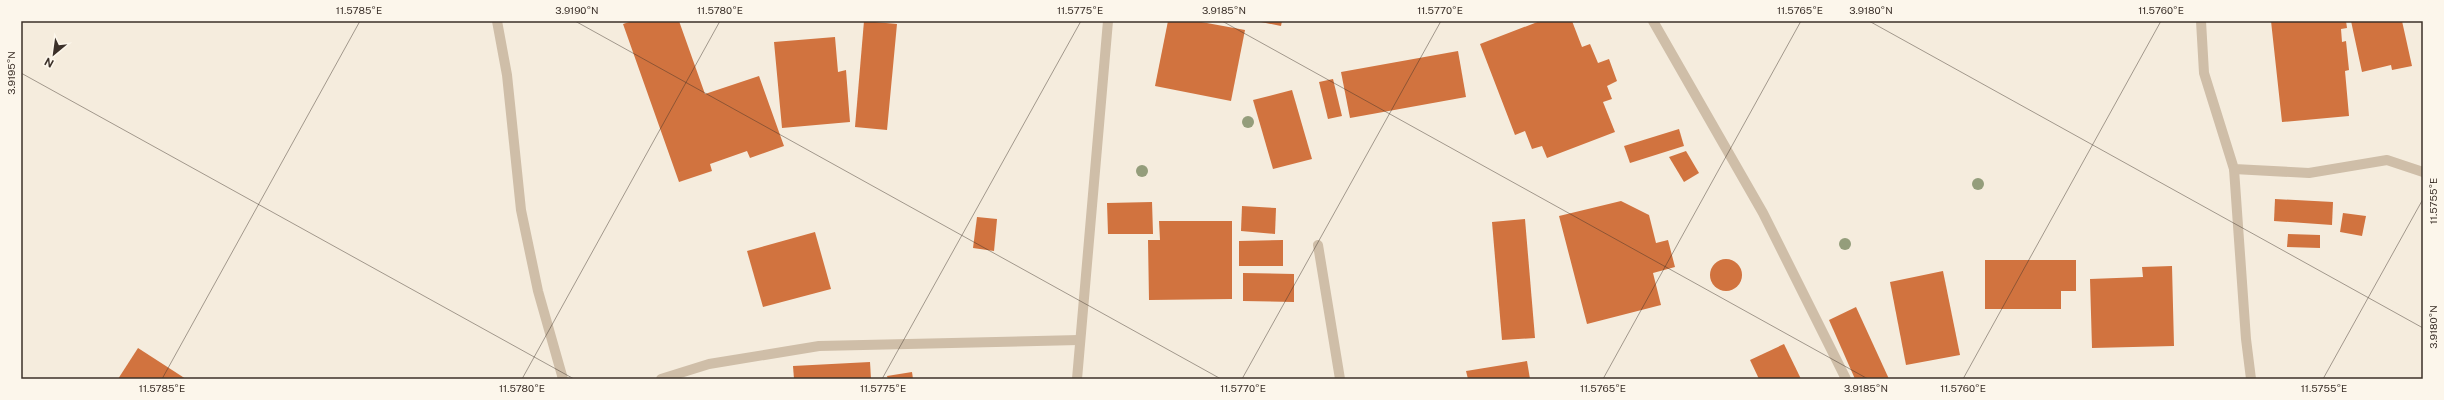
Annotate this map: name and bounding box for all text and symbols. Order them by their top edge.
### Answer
text: 11.5785°E [336,4,382,16]
text: 3.9190°N [555,4,599,16]
text: 11.5780°E [697,4,743,16]
text: 11.5775°E [1057,4,1103,16]
text: 3.9185°N [1202,4,1246,16]
text: 11.5770°E [1417,4,1463,16]
text: 11.5765°E [1777,4,1823,16]
text: 3.9180°N [1849,4,1893,16]
text: 11.5760°E [2138,4,2184,16]
north arrow [34,34,74,74]
text: 3.9195°N [5,51,17,95]
text: N [42,55,56,70]
text: 11.5755°E [2427,178,2439,224]
text: 3.9180°N [2427,305,2439,349]
text: 11.5785°E [139,382,185,394]
text: 11.5780°E [499,382,545,394]
text: 11.5775°E [860,382,906,394]
text: 11.5770°E [1220,382,1266,394]
text: 11.5765°E [1580,382,1626,394]
text: 3.9185°N [1844,382,1888,394]
text: 11.5760°E [1940,382,1986,394]
text: 11.5755°E [2301,382,2347,394]

